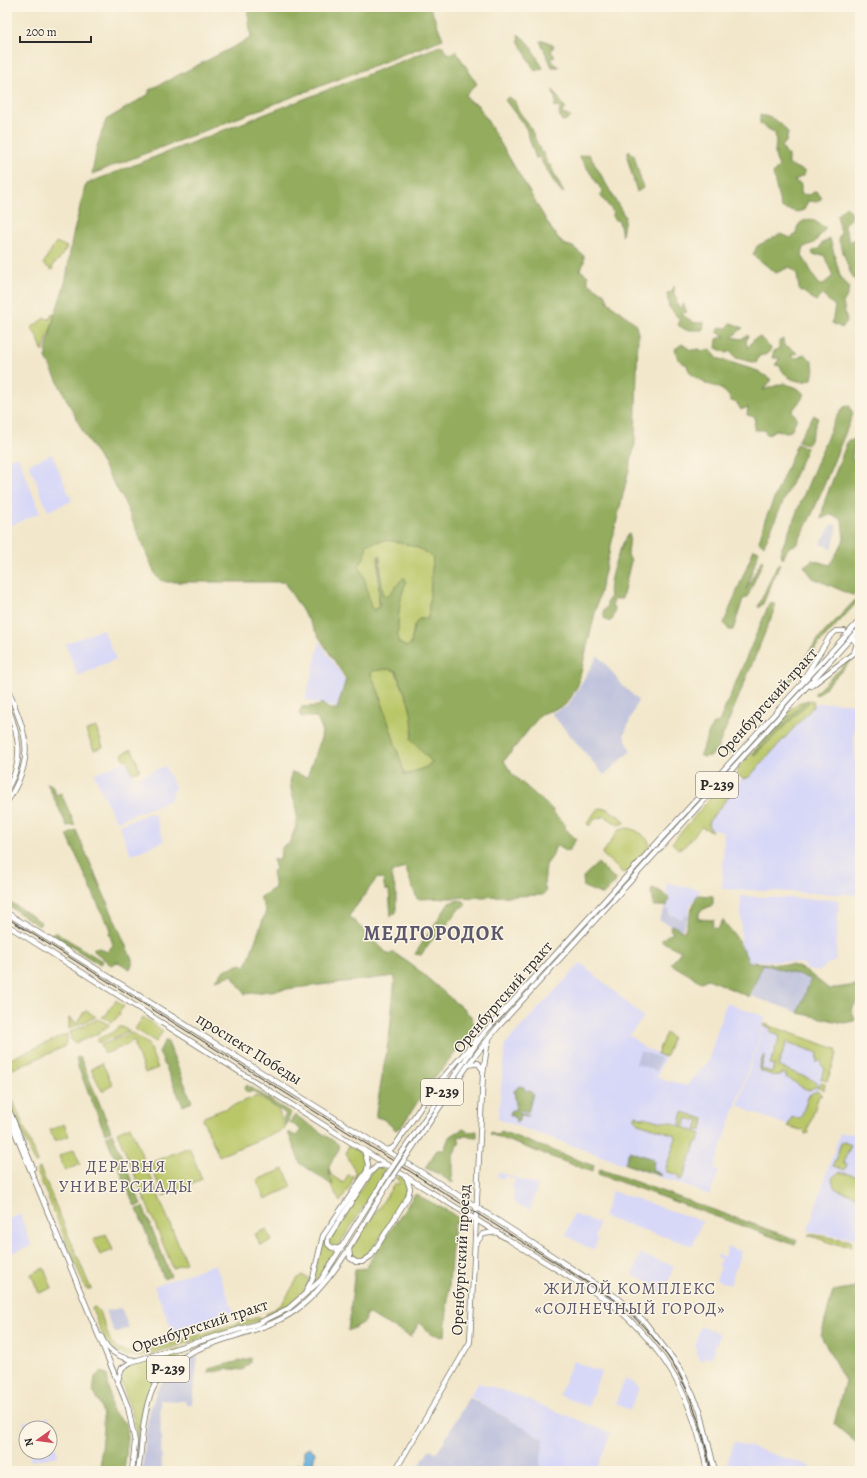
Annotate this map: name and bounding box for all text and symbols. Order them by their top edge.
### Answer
scale bar [20,18,91,44]
text: 200 m [26,24,57,40]
street label: Оренбургский тракт [711,643,823,763]
road number: Р-239 [696,772,738,798]
district label: МЕДГОРОДОК [364,920,504,947]
street label: Оренбургский тракт [448,936,558,1058]
street label: проспект Победы [192,1008,306,1090]
road number: Р-239 [421,1079,463,1105]
district label: ДЕРЕВНЯ УНИВЕРСИАДЫ [59,1155,193,1198]
street label: Оренбургский проезд [446,1184,476,1336]
district label: ЖИЛОЙ КОМПЛЕКС «СОЛНЕЧНЫЙ ГОРОД» [534,1277,726,1320]
street label: Оренбургский тракт [129,1294,271,1358]
road number: Р-239 [147,1356,189,1382]
north arrow [18,1420,58,1460]
text: N [21,1437,37,1448]

